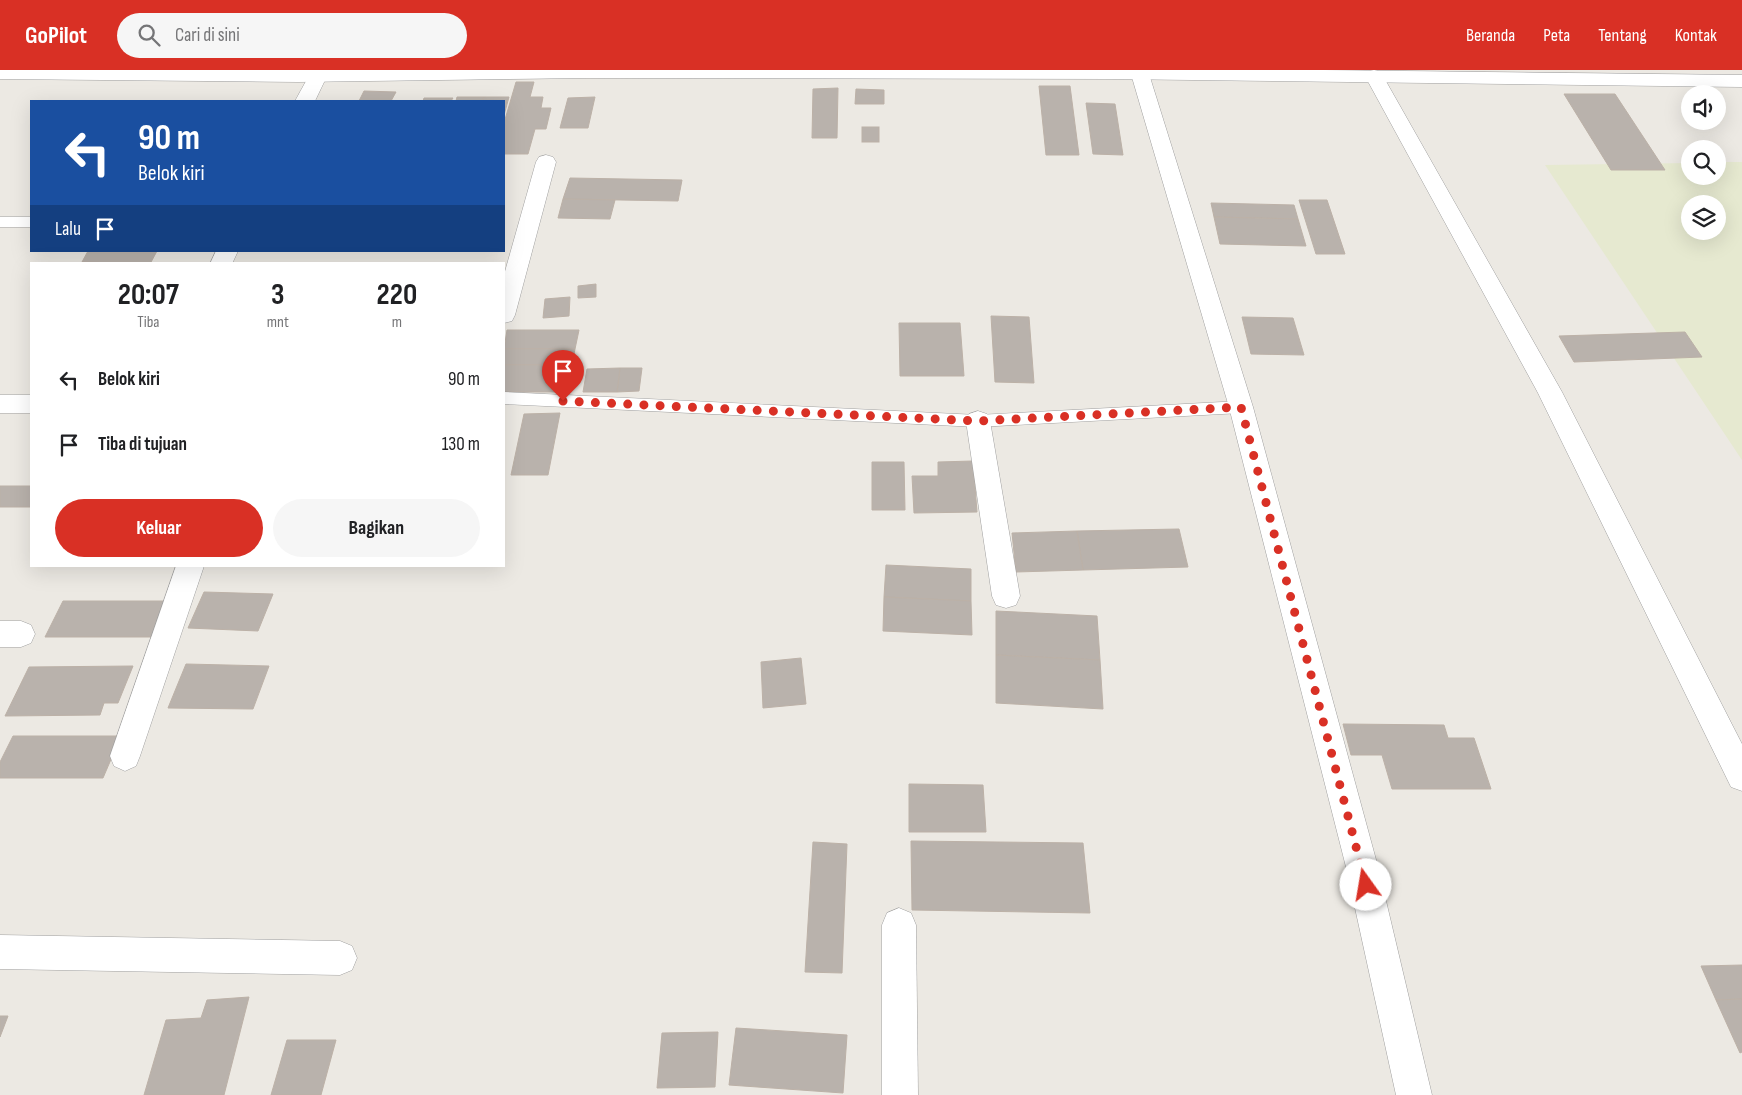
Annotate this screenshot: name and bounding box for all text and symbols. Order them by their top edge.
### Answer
search box [117,13,467,58]
text: GoPilot [25,21,87,50]
icon: search [135,21,163,49]
text: Cari di sini [175,24,240,47]
text: Beranda [1466,25,1515,46]
text: Peta [1543,25,1570,46]
text: Tentang [1598,25,1647,46]
text: Kontak [1675,25,1717,46]
map controls [1681,85,1726,240]
button: sound [1681,85,1726,130]
text: 90 m [138,117,200,160]
icon: left [55,120,120,185]
button: search [1681,140,1726,185]
text: Belok kiri [138,160,205,187]
button: layers [1681,195,1726,240]
icon: arrive [91,215,119,243]
text: Lalu [55,218,81,241]
text: 20:07 [118,277,179,313]
text: 3 [271,277,284,313]
text: 220 [377,277,417,313]
text: Tiba [137,313,159,332]
text: mnt [267,313,289,332]
text: m [392,313,402,332]
pin [542,350,584,401]
icon: arrive [549,357,577,385]
icon: left [55,366,83,394]
text: Belok kiri [98,368,160,391]
text: 90 m [448,368,480,391]
icon: arrive [55,431,83,459]
text: Tiba di tujuan [98,433,187,456]
text: 130 m [442,433,480,456]
button: Keluar [55,499,263,557]
button: Bagikan [273,499,480,557]
position arrow [1339,858,1391,910]

